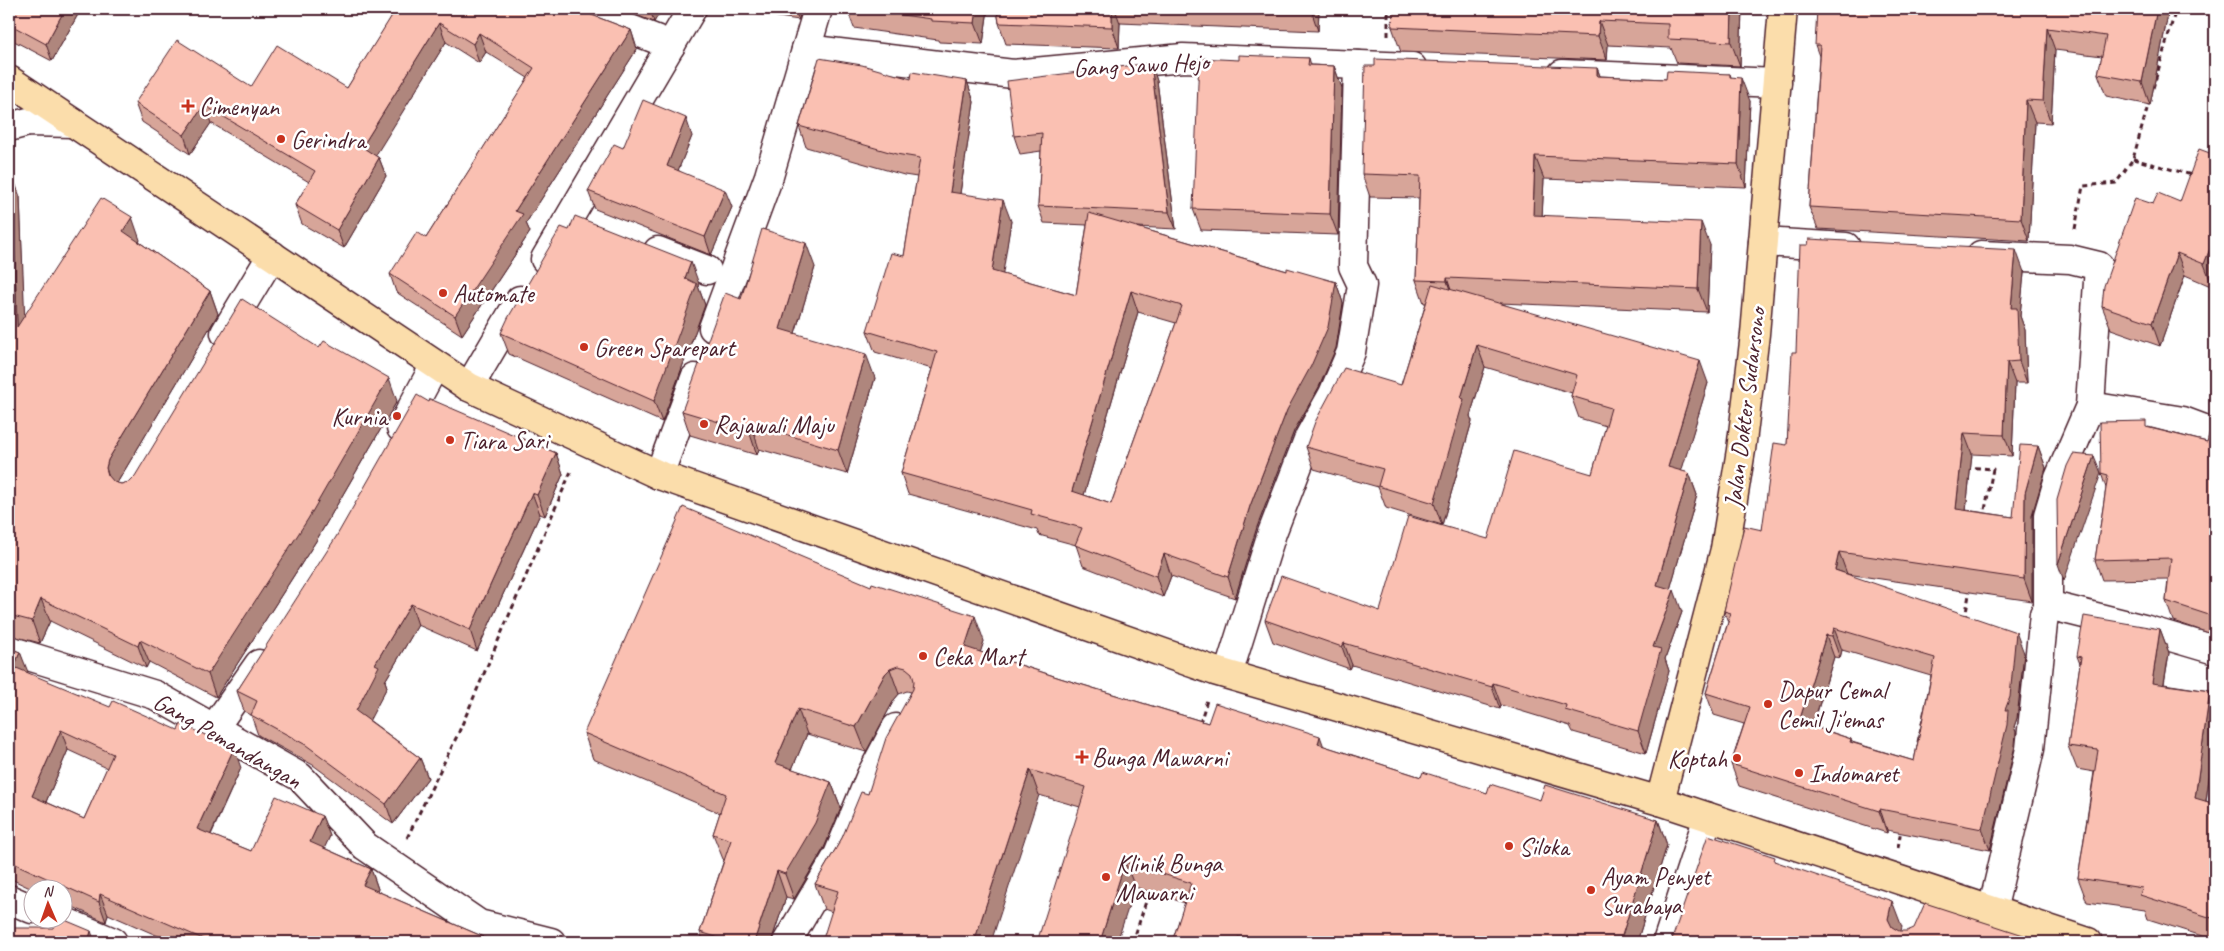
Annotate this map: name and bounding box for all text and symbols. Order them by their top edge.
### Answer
street label: Gang Sawo Hejo [1073,45,1213,85]
place label: Cimenyan [199,91,280,123]
marker: Cimenyan [181,99,195,113]
place label: Gerindra [291,124,368,156]
marker: Gerindra [275,133,287,145]
place label: Automate [453,278,535,310]
marker: Automate [437,287,449,299]
street label: Jalan Dokter Sudarsono [1717,303,1774,511]
place label: Green Sparepart [594,332,737,364]
marker: Green Sparepart [578,341,590,353]
place label: Kurnia [332,401,390,433]
place label: Rajawali Maju [714,409,835,441]
marker: Kurnia [391,410,403,422]
marker: Rajawali Maju [698,418,710,430]
place label: Tiara Sari [460,425,552,457]
marker: Tiara Sari [444,434,456,446]
place label: Ceka Mart [933,641,1027,673]
marker: Ceka Mart [917,650,929,662]
place label: Dapur Cemal Cemil Ji'emas [1778,675,1891,736]
street label: Gang Pemandangan [147,685,308,797]
marker: Dapur Cemal Cemil Ji'emas [1762,698,1774,710]
place label: Bunga Mawarni [1092,742,1231,774]
place label: Koptah [1668,743,1728,775]
marker: Bunga Mawarni [1076,751,1088,763]
marker: Koptah [1731,752,1743,764]
place label: Indomaret [1809,758,1901,790]
marker: Indomaret [1793,767,1805,779]
place label: Siloka [1519,831,1572,863]
marker: Siloka [1503,840,1515,852]
place label: Klinik Bunga Mawarni [1116,848,1224,909]
place label: Ayam Penyet Surabaya [1601,861,1712,922]
marker: Klinik Bunga Mawarni [1100,871,1112,883]
north arrow [22,878,72,928]
text: N [43,883,55,900]
marker: Ayam Penyet Surabaya [1585,884,1597,896]

